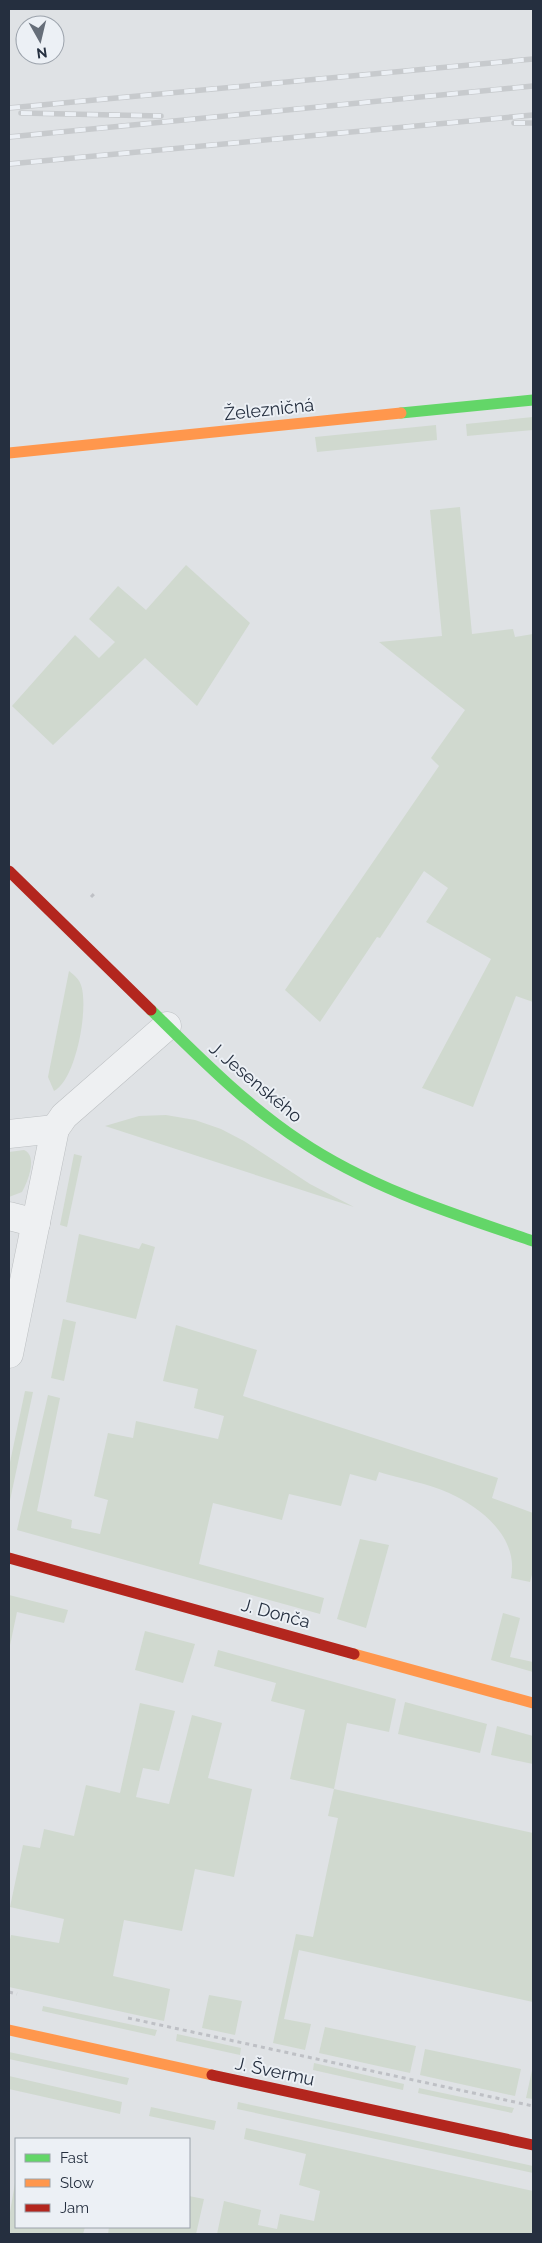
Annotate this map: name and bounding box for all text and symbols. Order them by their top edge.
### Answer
north arrow [15,15,65,65]
text: N [35,44,48,62]
street label: Železničná [223,393,315,424]
street label: J. Jesenského [205,1037,307,1127]
street label: J. Donča [239,1594,313,1632]
street label: J. Švermu [233,2051,317,2090]
legend [15,2138,190,2228]
text: Fast [60,2149,88,2167]
text: Slow [60,2174,94,2192]
text: Jam [60,2199,89,2217]

